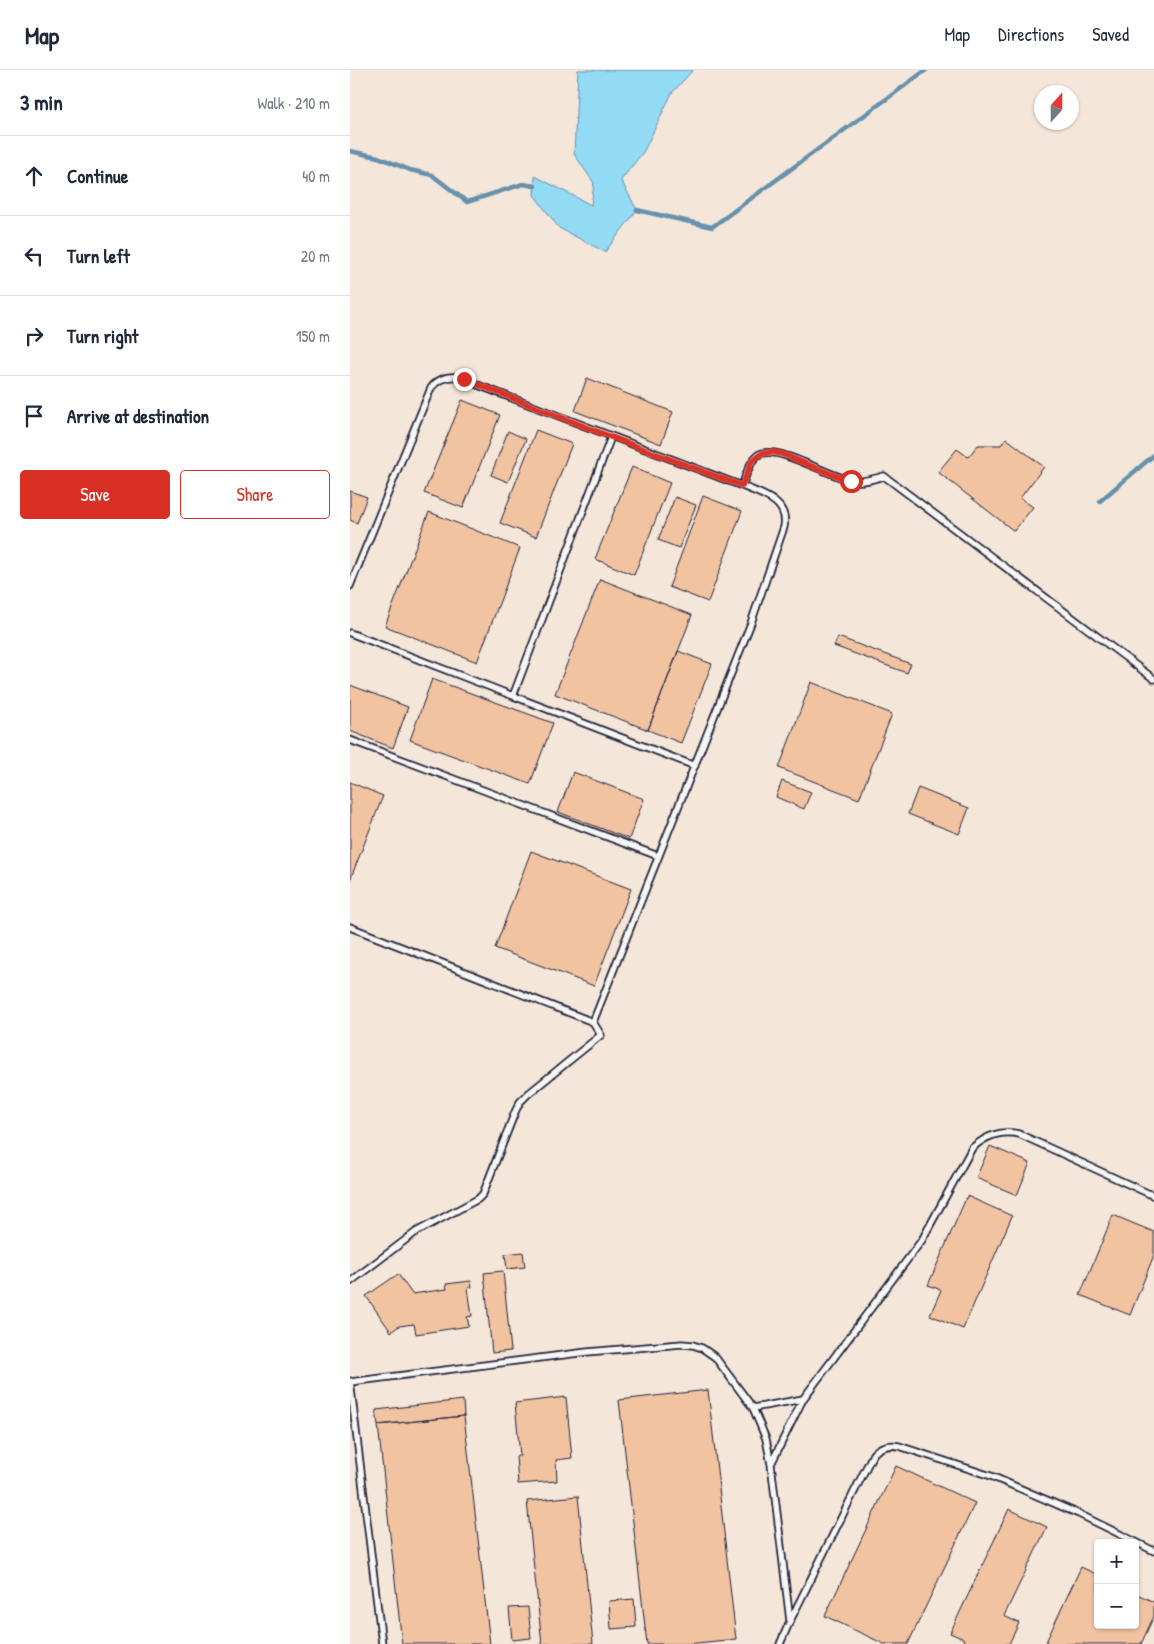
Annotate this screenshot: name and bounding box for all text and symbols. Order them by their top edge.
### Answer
text: Map [25,19,59,51]
text: Map [945,22,970,47]
text: Directions [998,22,1064,47]
text: Saved [1092,22,1129,47]
north arrow [1034,85,1079,130]
text: 3 min [20,88,63,117]
text: Walk · 210 m [257,92,330,114]
icon: ahead [20,162,48,190]
text: Continue [67,163,128,189]
text: 40 m [302,165,330,187]
icon: left [20,242,48,270]
text: Turn left [67,243,130,269]
text: 20 m [301,245,330,267]
icon: right [20,322,48,350]
text: Turn right [67,323,138,349]
text: 150 m [296,325,330,347]
route end [453,368,476,391]
icon: arrive [20,402,48,430]
text: Arrive at destination [67,403,209,429]
button: Save [20,470,170,519]
button: Share [180,470,330,519]
route start [840,470,863,493]
map controls [1094,1539,1139,1629]
button: + [1094,1539,1139,1584]
button: − [1094,1584,1139,1629]

